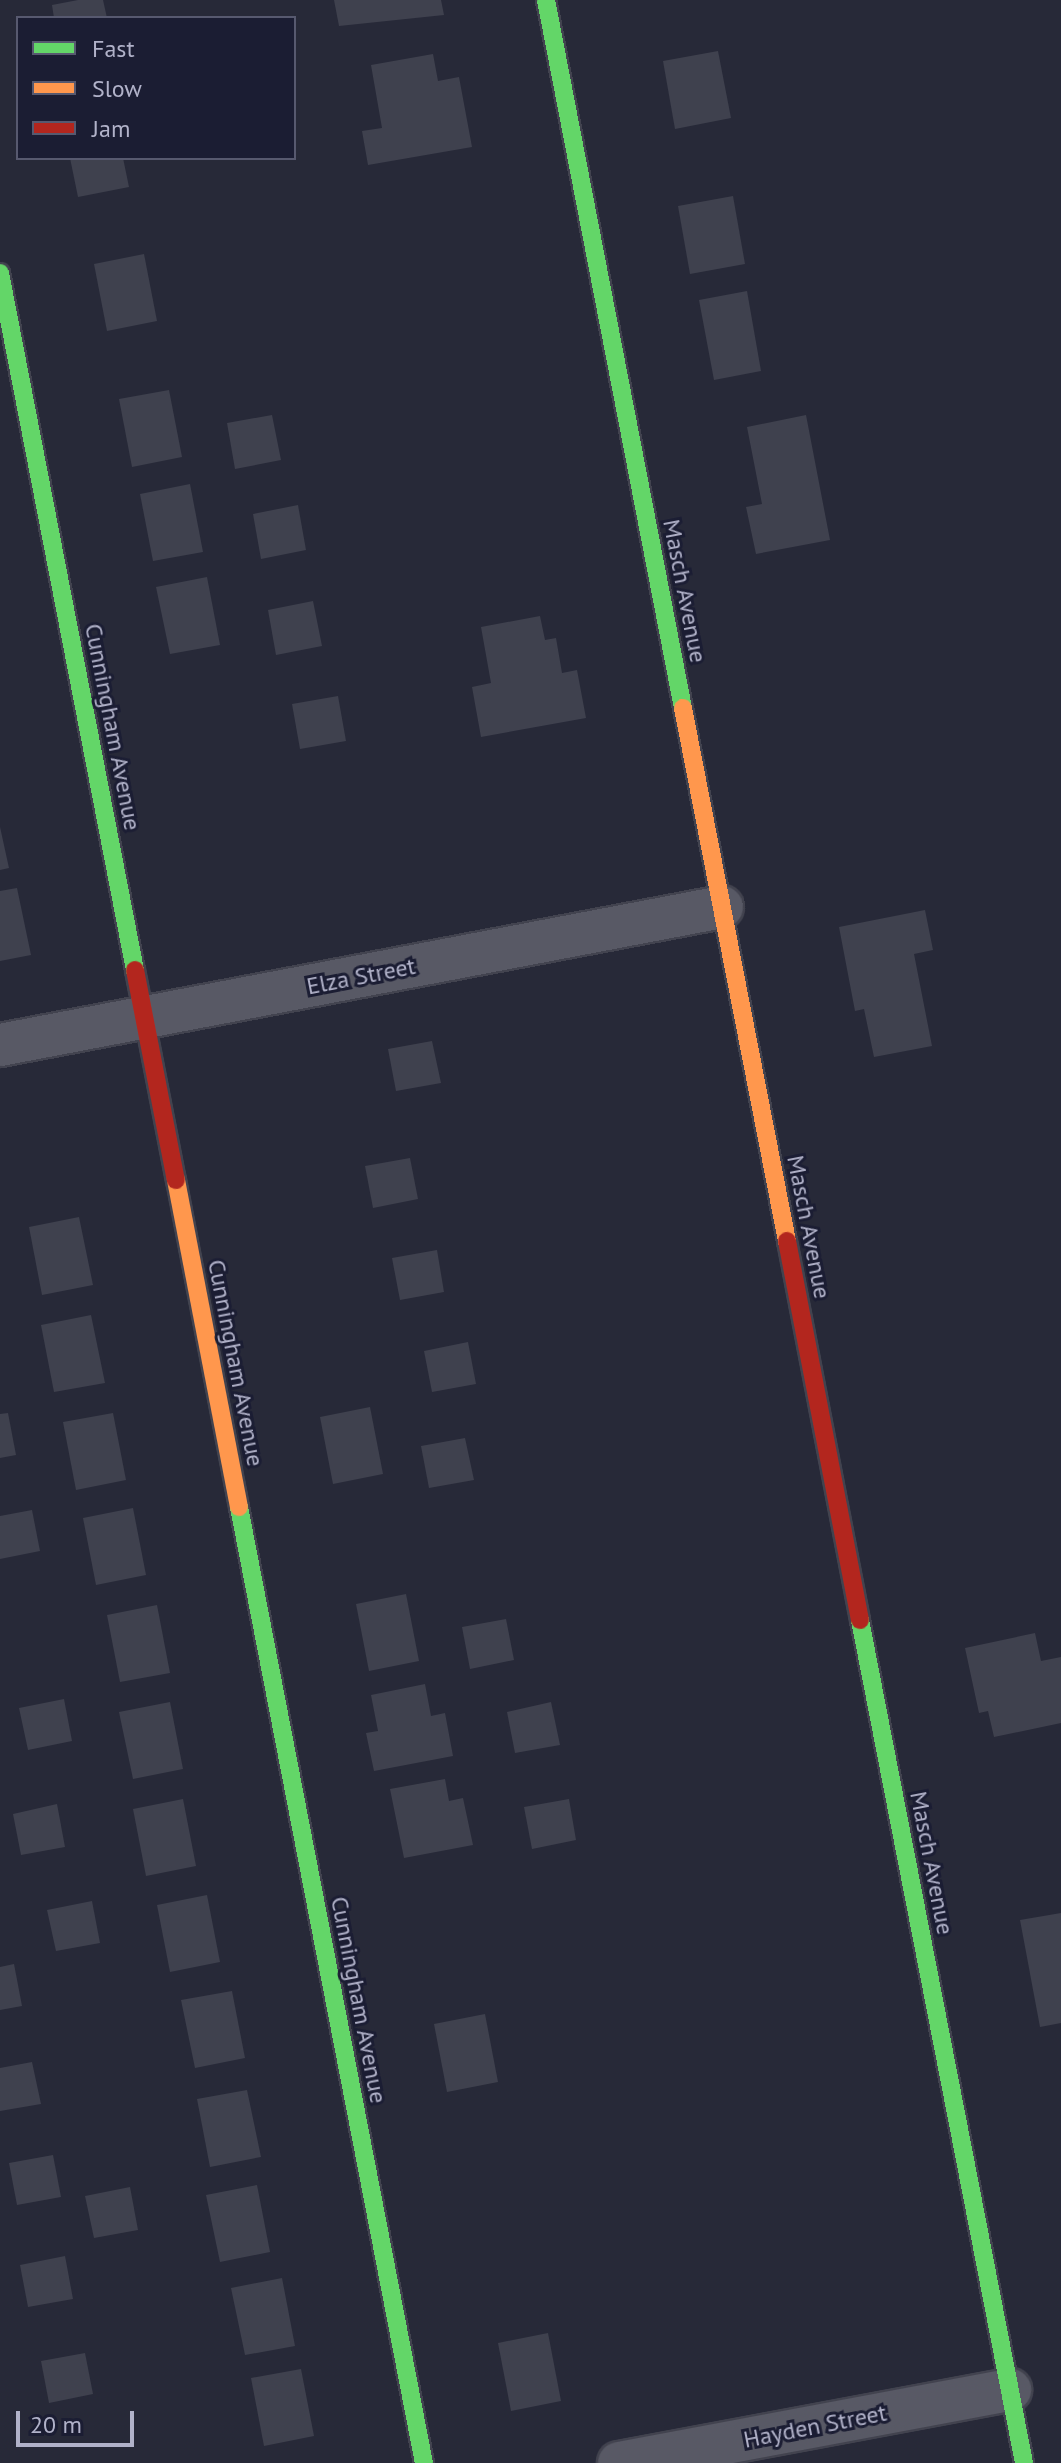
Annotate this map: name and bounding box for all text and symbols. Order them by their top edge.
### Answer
legend [16,16,296,160]
text: Fast [92,33,135,64]
text: Slow [92,73,142,104]
text: Jam [92,113,130,144]
street label: Masch Avenue [657,516,713,666]
street label: Cunningham Avenue [79,621,147,833]
street label: Elza Street [304,951,418,1001]
street label: Masch Avenue [781,1152,837,1302]
street label: Cunningham Avenue [202,1257,270,1469]
street label: Masch Avenue [904,1788,960,1938]
street label: Cunningham Avenue [325,1894,393,2106]
scale bar [20,2395,138,2445]
street label: Hayden Street [741,2398,889,2454]
text: 20 m [30,2409,82,2440]

